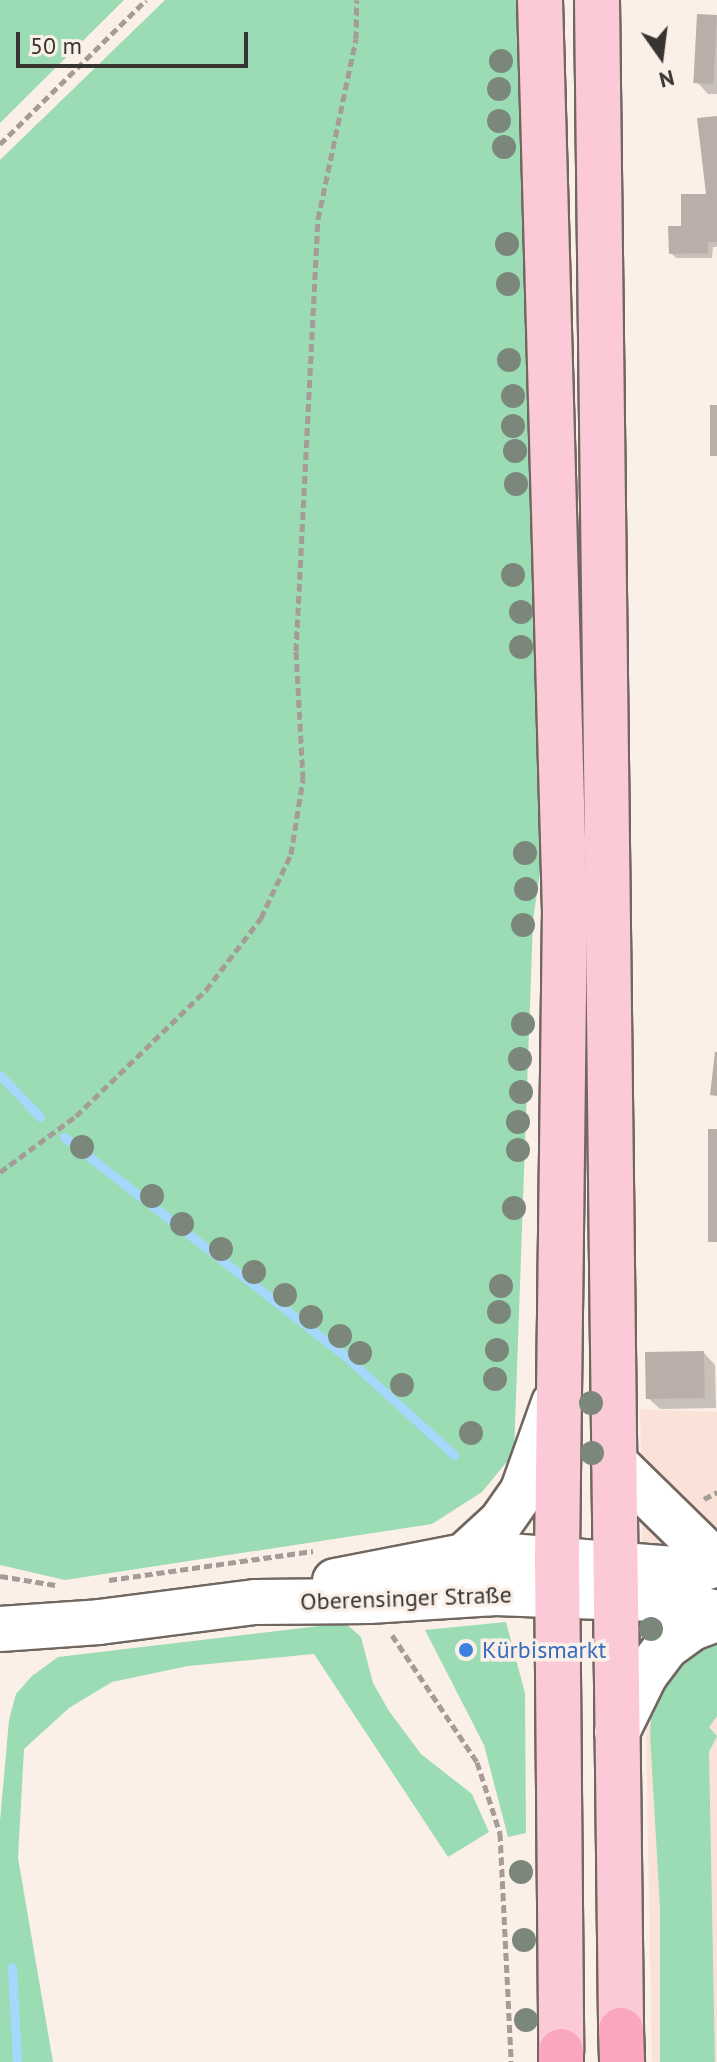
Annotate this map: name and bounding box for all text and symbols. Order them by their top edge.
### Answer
scale bar [20,16,252,66]
north arrow [621,16,701,96]
text: 50 m [30,30,82,61]
text: N [656,64,677,95]
street label: Oberensinger Straße [300,1580,512,1616]
place label: Kürbismarkt [482,1636,606,1664]
marker: Kürbismarkt [457,1641,475,1659]

